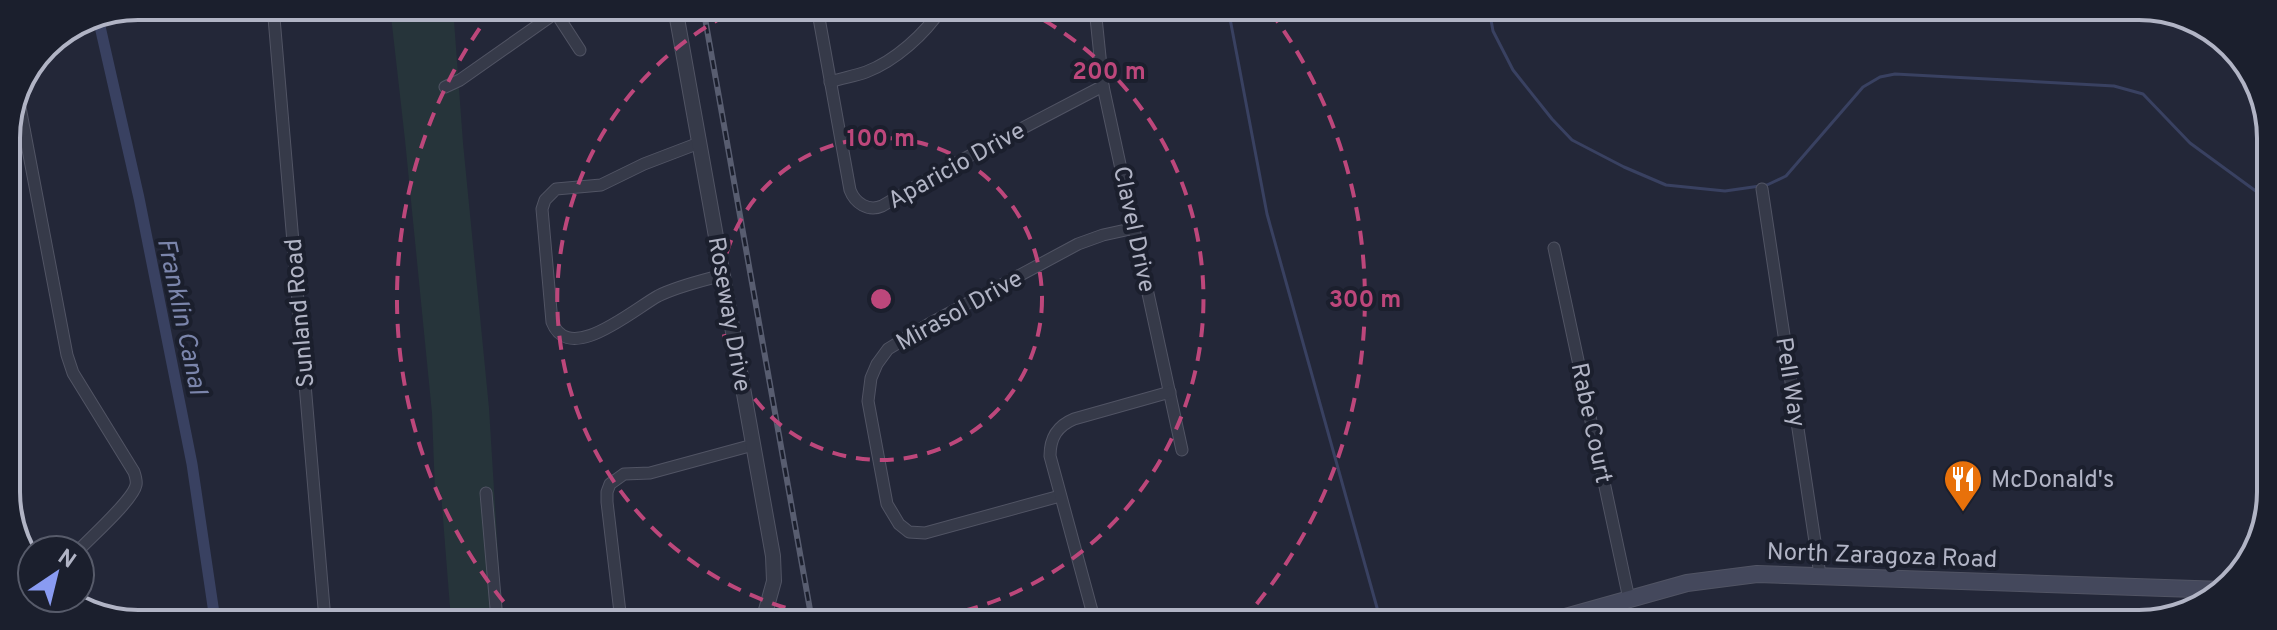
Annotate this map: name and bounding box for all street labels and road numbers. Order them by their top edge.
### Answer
street label: Aparicio Drive [883,117,1031,217]
street label: Clavel Drive [1105,164,1161,295]
street label: Roseway Drive [700,234,756,394]
street label: Sunland Road [280,237,322,389]
street label: Mirasol Drive [891,265,1028,359]
street label: Pell Way [1767,335,1811,429]
street label: Rabe Court [1563,361,1617,486]
street label: North Zaragoza Road [1766,538,1998,576]

